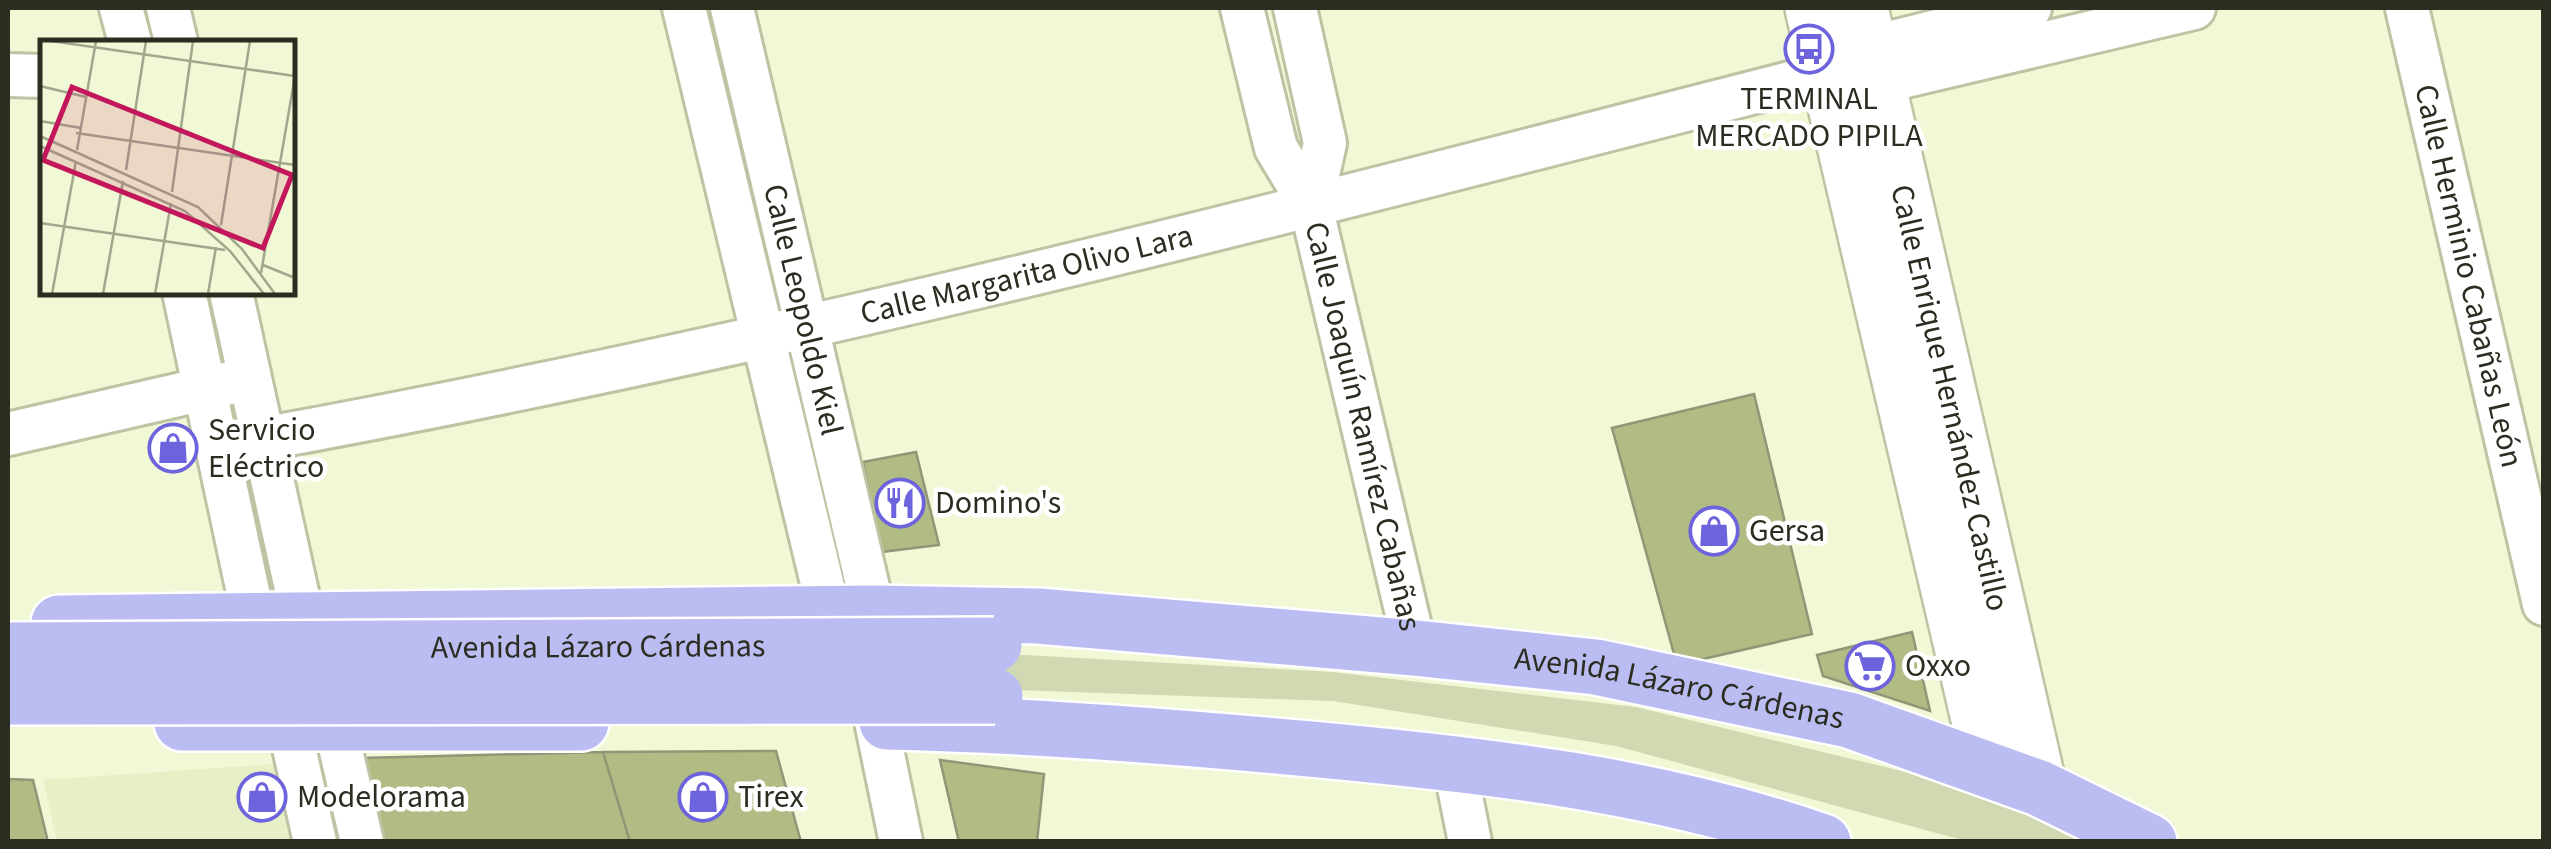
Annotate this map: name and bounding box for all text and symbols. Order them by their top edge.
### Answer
bus stop icon: TERMINAL MERCADO PIPILA [1783,23,1835,75]
inset map [40,40,295,295]
place label: TERMINAL MERCADO PIPILA [1695,76,1923,159]
street label: Calle Herminio Cabañas León [2402,80,2535,472]
street label: Calle Leopoldo Kiel [751,180,855,440]
street label: Calle Enrique Hernández Castillo [1878,180,2021,616]
street label: Calle Margarita Olivo Lara [856,213,1198,337]
street label: Calle Joaquín Ramírez Cabañas [1292,217,1433,635]
place label: Servicio Eléctrico [208,407,324,490]
shop icon: Servicio Eléctrico [147,422,199,474]
restaurant icon: Domino's [874,477,926,529]
place label: Domino's [935,480,1061,526]
shop icon: Gersa [1688,505,1740,557]
place label: Gersa [1749,508,1825,554]
street label: Avenida Lázaro Cárdenas [430,623,765,671]
street label: Avenida Lázaro Cárdenas [1512,636,1848,741]
supermarket icon: Oxxo [1844,640,1896,692]
place label: Oxxo [1905,643,1971,689]
shop icon: Modelorama [236,771,288,823]
shop icon: Tirex [677,771,729,823]
place label: Modelorama [297,774,466,820]
place label: Tirex [738,774,804,820]

